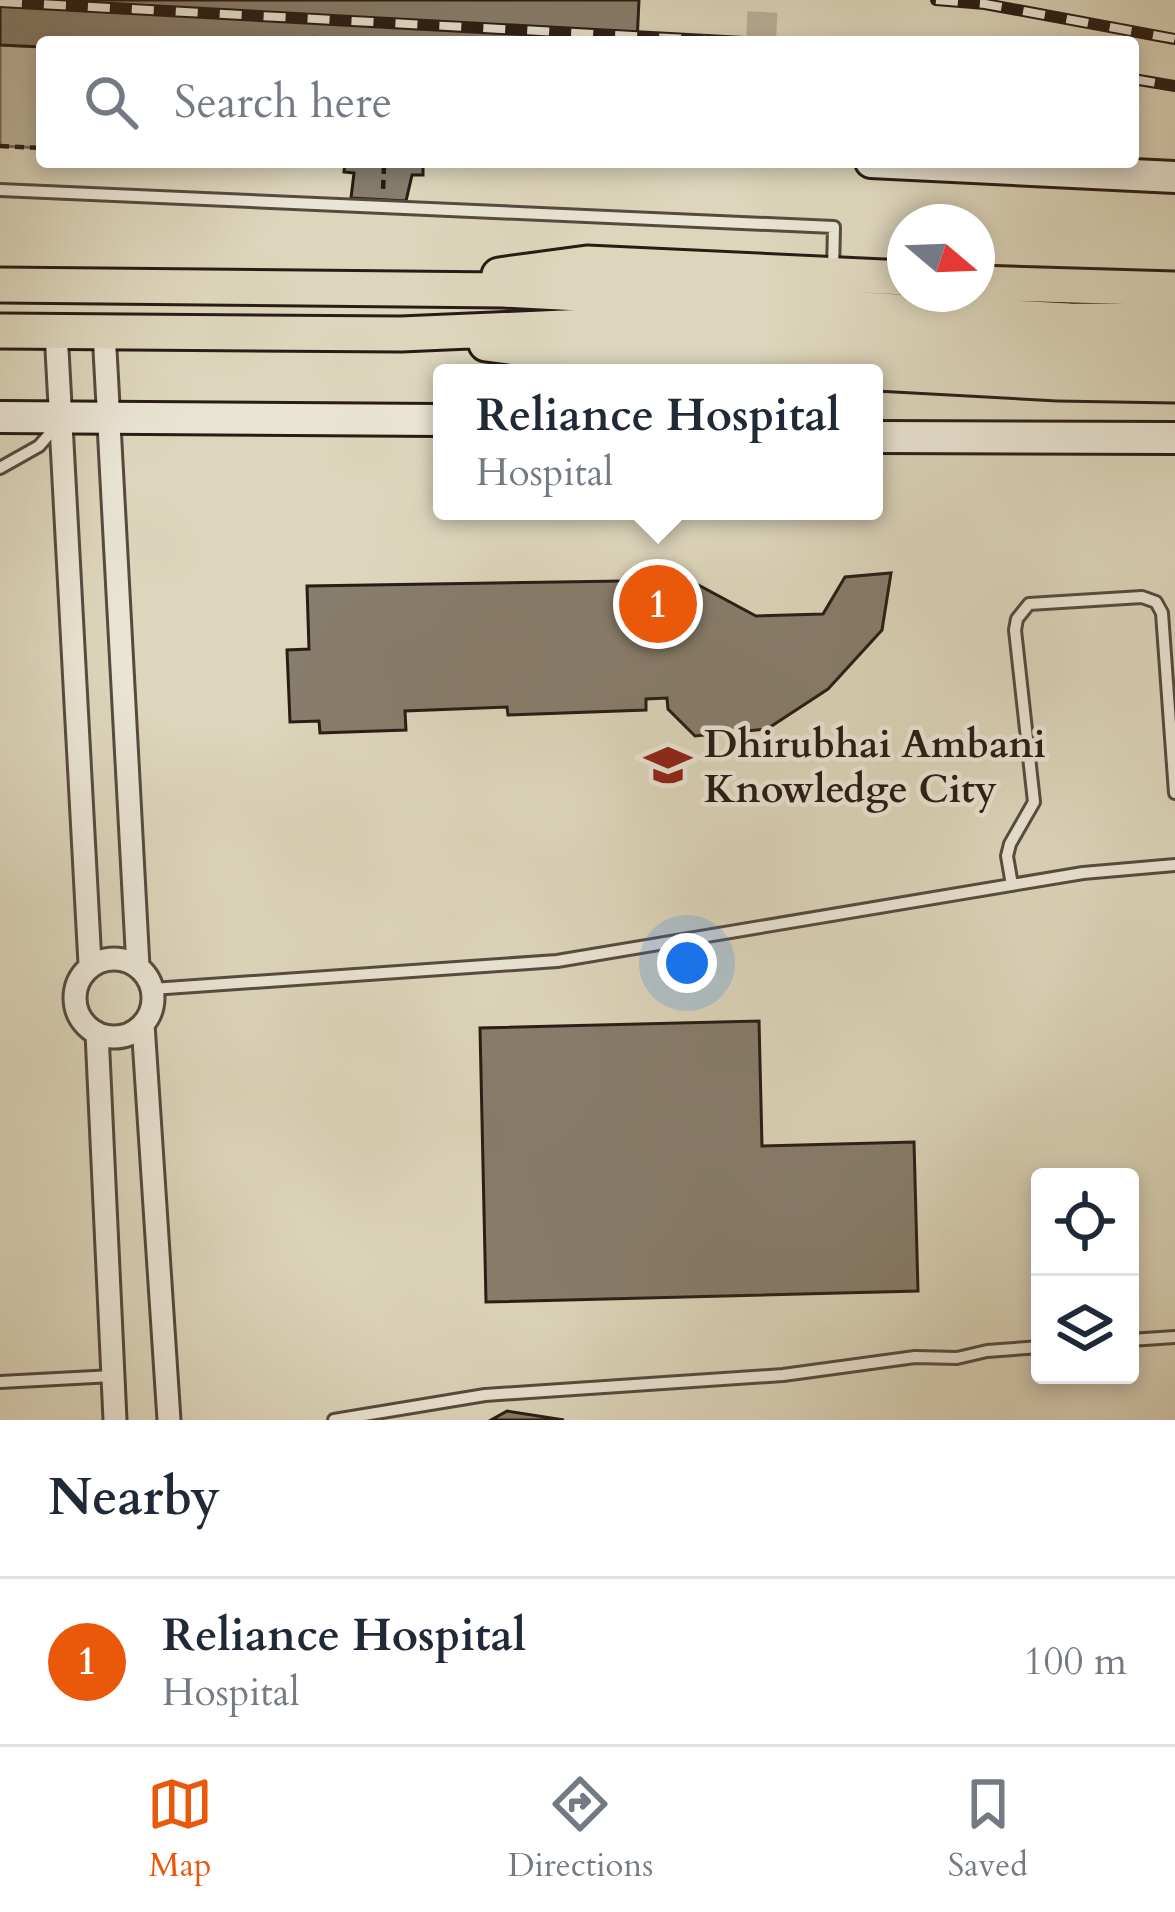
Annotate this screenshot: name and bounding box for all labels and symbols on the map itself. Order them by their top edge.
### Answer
north arrow [887,204,995,312]
pin: 1 [619,559,697,649]
place label: Dhirubhai Ambani Knowledge City [704,718,1046,816]
school or university icon: Dhirubhai Ambani Knowledge City [643,740,693,790]
your location [657,933,717,993]

